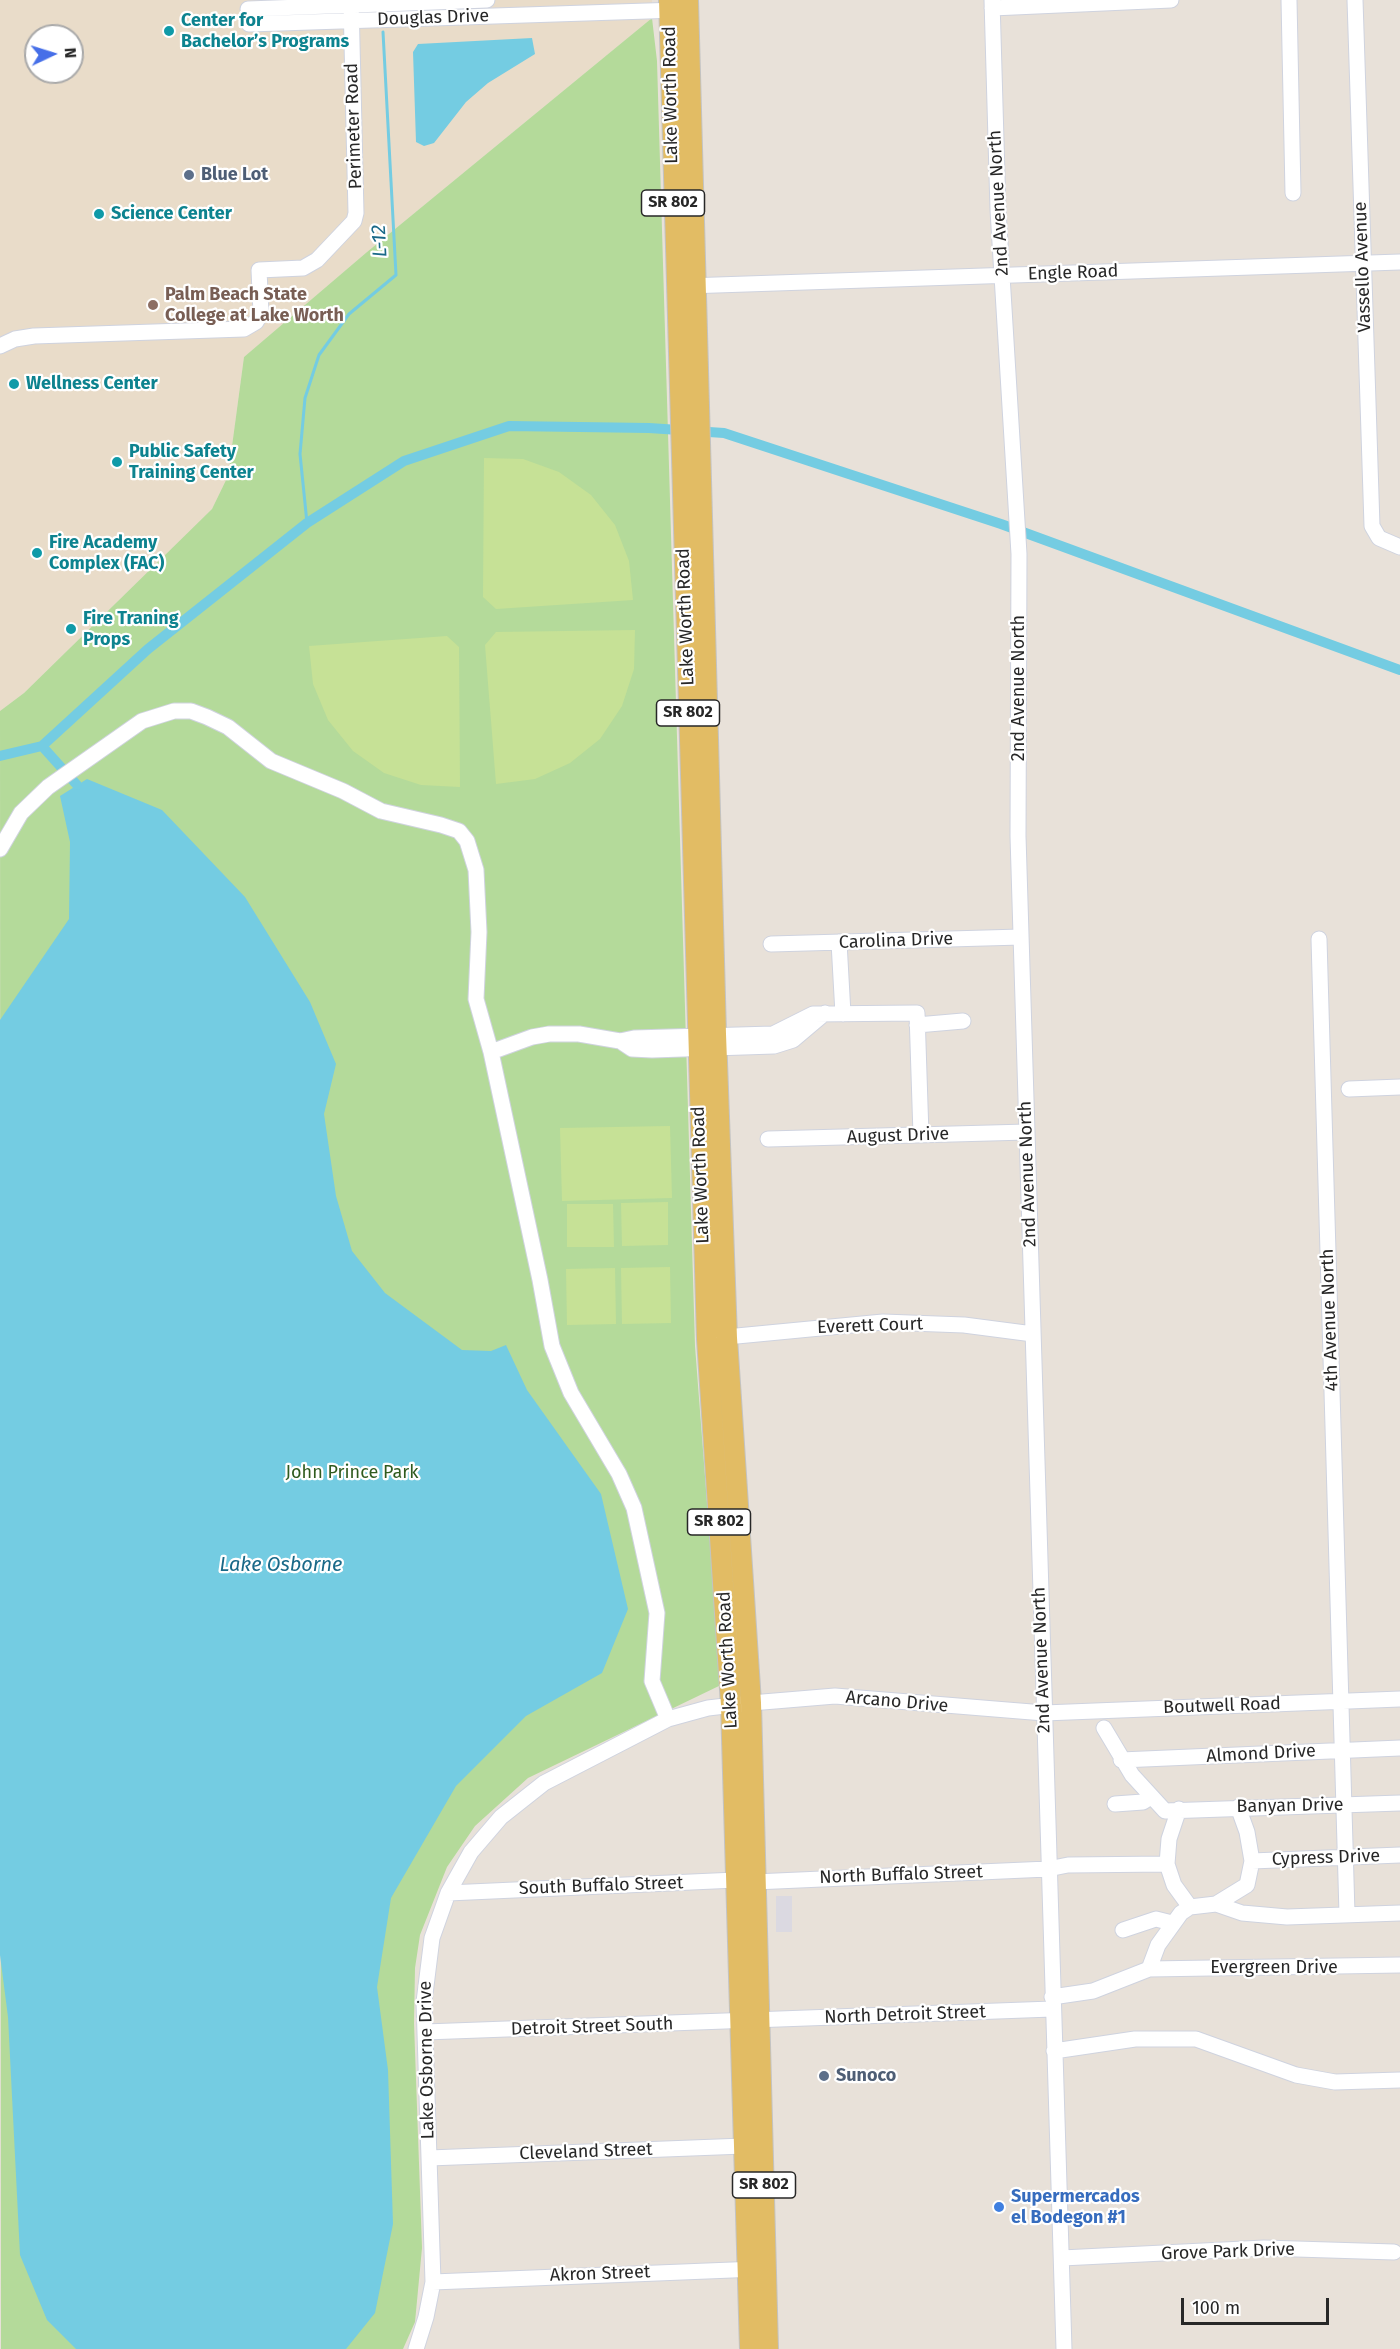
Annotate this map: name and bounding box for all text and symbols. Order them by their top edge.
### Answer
street label: Douglas Drive [377,5,489,31]
place label: Center for Bachelor’s Programs [181,10,349,52]
north arrow [24,24,84,84]
marker: Center for Bachelor’s Programs [162,24,176,38]
street label: Lake Worth Road [659,26,683,164]
text: N [61,47,80,59]
street label: Perimeter Road [341,63,367,189]
street label: 2nd Avenue North [984,129,1014,277]
place label: Blue Lot [201,164,268,186]
marker: Blue Lot [182,168,196,182]
road number: SR 802 [642,190,704,216]
street label: Vassello Avenue [1350,201,1376,333]
place label: Science Center [111,203,232,225]
marker: Science Center [92,207,106,221]
water label: L-12 [367,224,393,258]
street label: Engle Road [1027,261,1119,285]
place label: Palm Beach State College at Lake Worth [165,284,344,326]
marker: Palm Beach State College at Lake Worth [146,298,160,312]
place label: Wellness Center [26,373,158,395]
marker: Wellness Center [7,377,21,391]
place label: Public Safety Training Center [129,441,254,484]
marker: Public Safety Training Center [110,455,124,469]
place label: Fire Academy Complex (FAC) [49,532,164,574]
marker: Fire Academy Complex (FAC) [30,546,44,560]
street label: Lake Worth Road [673,548,699,686]
place label: Fire Traning Props [83,608,179,650]
street label: 2nd Avenue North [1008,615,1030,761]
marker: Fire Traning Props [64,622,78,636]
road number: SR 802 [656,700,720,726]
street label: Carolina Drive [839,928,953,954]
street label: 2nd Avenue North [1015,1101,1041,1247]
street label: Lake Worth Road [688,1106,714,1244]
street label: August Drive [846,1123,950,1149]
street label: 4th Avenue North [1317,1248,1343,1392]
street label: Everett Court [817,1313,923,1339]
park label: John Prince Park [286,1462,418,1484]
road number: SR 802 [688,1509,750,1535]
water label: Lake Osborne [220,1553,342,1577]
street label: 2nd Avenue North [1029,1587,1055,1733]
street label: Lake Worth Road [714,1591,742,1729]
street label: Arcano Drive [845,1687,949,1717]
street label: Boutwell Road [1163,1693,1281,1719]
street label: Almond Drive [1206,1740,1316,1768]
street label: Banyan Drive [1236,1794,1344,1818]
street label: Cypress Drive [1271,1845,1381,1871]
street label: North Buffalo Street [819,1861,983,1889]
street label: South Buffalo Street [518,1872,684,1900]
street label: Evergreen Drive [1210,1957,1338,1979]
street label: Lake Osborne Drive [415,1981,439,2139]
street label: North Detroit Street [824,2001,986,2029]
street label: Detroit Street South [510,2013,674,2041]
place label: Sunoco [836,2065,896,2087]
marker: Sunoco [817,2069,831,2083]
street label: Cleveland Street [519,2139,653,2165]
road number: SR 802 [732,2172,795,2198]
place label: Supermercados el Bodegon #1 [1011,2186,1140,2228]
marker: Supermercados el Bodegon #1 [992,2200,1006,2214]
street label: Grove Park Drive [1161,2239,1295,2265]
street label: Akron Street [549,2261,651,2287]
scale bar [1184,2286,1332,2324]
text: 100 m [1192,2297,1240,2319]

